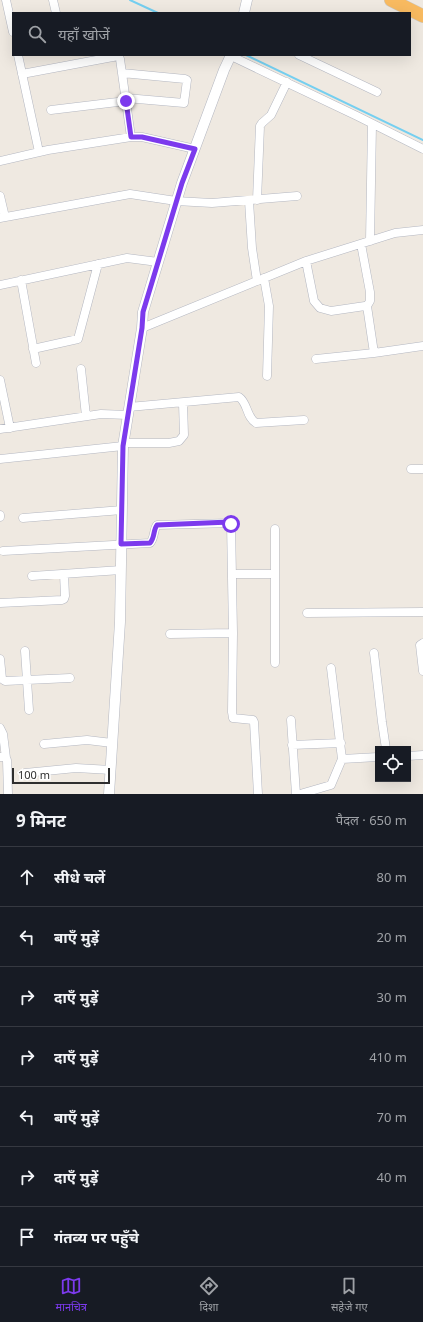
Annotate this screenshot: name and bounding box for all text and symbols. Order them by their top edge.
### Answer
search box [12,12,411,56]
icon: search [26,23,48,45]
text: यहाँ खोजें [58,24,110,44]
route end [117,92,135,110]
route start [222,515,240,533]
map controls [375,746,411,782]
button: locate [375,746,411,782]
scale bar [12,766,110,785]
text: 100 m [18,767,50,782]
text: 9 मिनट [16,809,66,832]
text: पैदल · 650 m [336,811,407,829]
icon: ahead [16,866,38,888]
text: सीधे चलें [54,867,105,887]
text: 80 m [377,868,407,886]
icon: left [16,926,38,948]
text: बाएँ मुड़ें [54,927,99,947]
text: 20 m [377,928,407,946]
icon: right [16,986,38,1008]
text: दाएँ मुड़ें [54,987,98,1007]
text: 30 m [377,988,407,1006]
icon: right [16,1046,38,1068]
text: दाएँ मुड़ें [54,1047,98,1067]
text: 410 m [369,1048,407,1066]
icon: left [16,1106,38,1128]
text: बाएँ मुड़ें [54,1107,99,1127]
text: 70 m [377,1108,407,1126]
icon: right [16,1166,38,1188]
text: दाएँ मुड़ें [54,1167,98,1187]
text: 40 m [377,1168,407,1186]
icon: arrive [16,1226,38,1248]
text: गंतव्य पर पहुँचे [54,1227,139,1247]
tab: मानचित्र [55,1275,87,1314]
tab: दिशा [198,1275,220,1314]
tab: सहेजे गए [331,1275,367,1314]

